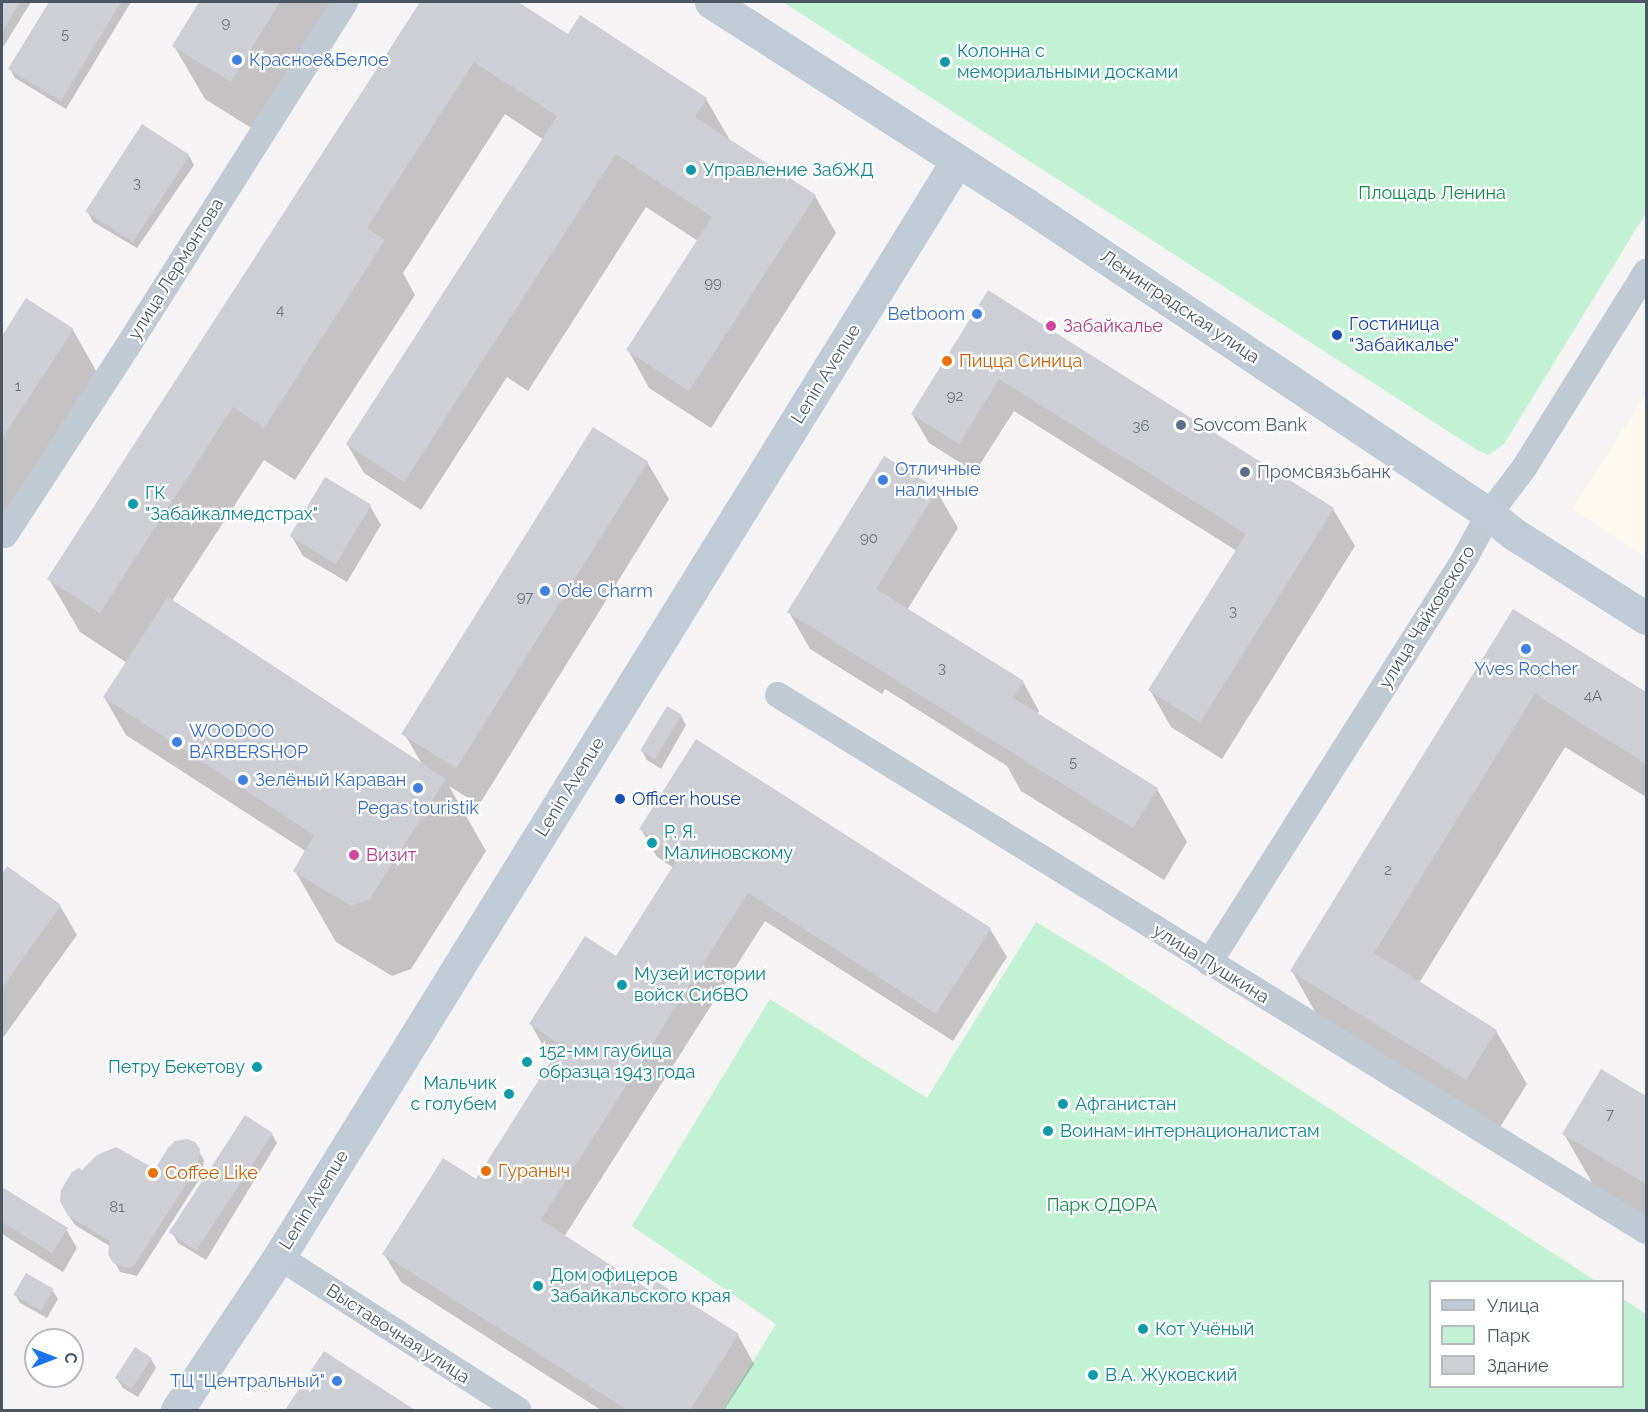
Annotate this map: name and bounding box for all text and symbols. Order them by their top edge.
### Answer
house number: 9 [222,15,230,33]
house number: 5 [61,26,69,44]
place label: Колонна с мемориальными досками [957,41,1178,84]
place label: Красное&Белое [249,49,389,71]
marker: Красное&Белое [230,53,244,67]
marker: Колонна с мемориальными досками [938,55,952,69]
place label: Управление ЗабЖД [703,159,874,181]
marker: Управление ЗабЖД [684,163,698,177]
house number: 3 [133,175,141,193]
park label: Площадь Ленина [1358,182,1506,204]
street label: улица Лермонтова [124,194,228,344]
street label: Ленинградская улица [1096,246,1264,368]
house number: 99 [704,275,722,293]
house number: 4 [276,302,284,320]
place label: Betboom [887,303,965,325]
marker: Betboom [970,307,984,321]
place label: Гостиница "Забайкалье" [1349,314,1459,356]
place label: Забайкалье [1063,315,1163,337]
marker: Забайкалье [1044,319,1058,333]
street label: Lenin Avenue [787,320,865,428]
marker: Гостиница "Забайкалье" [1330,328,1344,342]
place label: Пицца Синица [959,350,1082,372]
marker: Пицца Синица [940,354,954,368]
house number: 1 [15,378,21,396]
house number: 92 [947,388,963,406]
place label: Sovcom Bank [1193,414,1307,436]
house number: 36 [1132,418,1150,436]
marker: Sovcom Bank [1174,418,1188,432]
place label: Отличные наличные [895,459,981,502]
place label: Промсвязьбанк [1257,461,1391,483]
marker: Промсвязьбанк [1238,465,1252,479]
marker: Отличные наличные [876,473,890,487]
place label: ГК "Забайкалмедстрах" [145,483,318,526]
marker: ГК "Забайкалмедстрах" [126,497,140,511]
house number: 90 [860,530,878,548]
street label: улица Чайковского [1374,542,1480,692]
place label: O’de Charm [557,580,653,602]
marker: O’de Charm [538,584,552,598]
house number: 97 [517,589,533,607]
house number: 3 [1229,603,1237,621]
marker: Yves Rocher [1519,642,1533,656]
place label: Yves Rocher [1474,658,1578,680]
house number: 3 [938,660,946,678]
house number: 4А [1584,688,1602,706]
place label: WOODOO BARBERSHOP [189,721,308,764]
street label: Lenin Avenue [531,733,609,841]
marker: WOODOO BARBERSHOP [170,735,184,749]
house number: 5 [1069,754,1077,772]
place label: Зелёный Караван [255,769,406,791]
marker: Зелёный Караван [236,773,250,787]
marker: Pegas touristik [411,781,425,795]
place label: Officer house [632,788,741,810]
marker: Officer house [613,792,627,806]
place label: Pegas touristik [357,797,479,819]
place label: Р. Я. Малиновскому [664,822,793,864]
marker: Р. Я. Малиновскому [645,836,659,850]
place label: Визит [366,844,416,866]
marker: Визит [347,848,361,862]
house number: 2 [1384,862,1392,880]
street label: улица Пушкина [1149,920,1273,1008]
place label: Музей истории войск СибВО [634,964,766,1006]
marker: Музей истории войск СибВО [615,978,629,992]
place label: 152-мм гаубица образца 1943 года [539,1041,695,1084]
marker: 152-мм гаубица образца 1943 года [520,1055,534,1069]
place label: Петру Бекетову [107,1056,245,1078]
marker: Петру Бекетову [250,1060,264,1074]
place label: Мальчик с голубем [410,1073,497,1116]
marker: Мальчик с голубем [502,1087,516,1101]
place label: Афганистан [1075,1093,1176,1115]
marker: Афганистан [1056,1097,1070,1111]
house number: 7 [1606,1106,1614,1124]
place label: Воинам-интернационалистам [1060,1120,1320,1142]
marker: Воинам-интернационалистам [1041,1124,1055,1138]
street label: Lenin Avenue [275,1146,353,1254]
place label: Гураныч [498,1160,570,1182]
place label: Coffee Like [165,1162,258,1184]
marker: Гураныч [479,1164,493,1178]
marker: Coffee Like [146,1166,160,1180]
park label: Парк ОДОРА [1047,1194,1157,1216]
house number: 81 [109,1199,125,1217]
place label: Дом офицеров Забайкальского края [550,1265,731,1308]
street label: Выставочная улица [322,1279,474,1389]
marker: Дом офицеров Забайкальского края [531,1279,545,1293]
legend [1429,1280,1624,1388]
text: Улица [1487,1295,1539,1316]
place label: Кот Учёный [1155,1318,1254,1340]
marker: Кот Учёный [1136,1322,1150,1336]
text: Парк [1487,1325,1530,1346]
north arrow [24,1328,84,1388]
text: С [61,1353,80,1363]
text: Здание [1487,1355,1549,1376]
place label: В.А. Жуковский [1105,1364,1237,1386]
marker: В.А. Жуковский [1086,1368,1100,1382]
place label: ТЦ "Центральный" [170,1370,325,1392]
marker: ТЦ "Центральный" [330,1374,344,1388]

